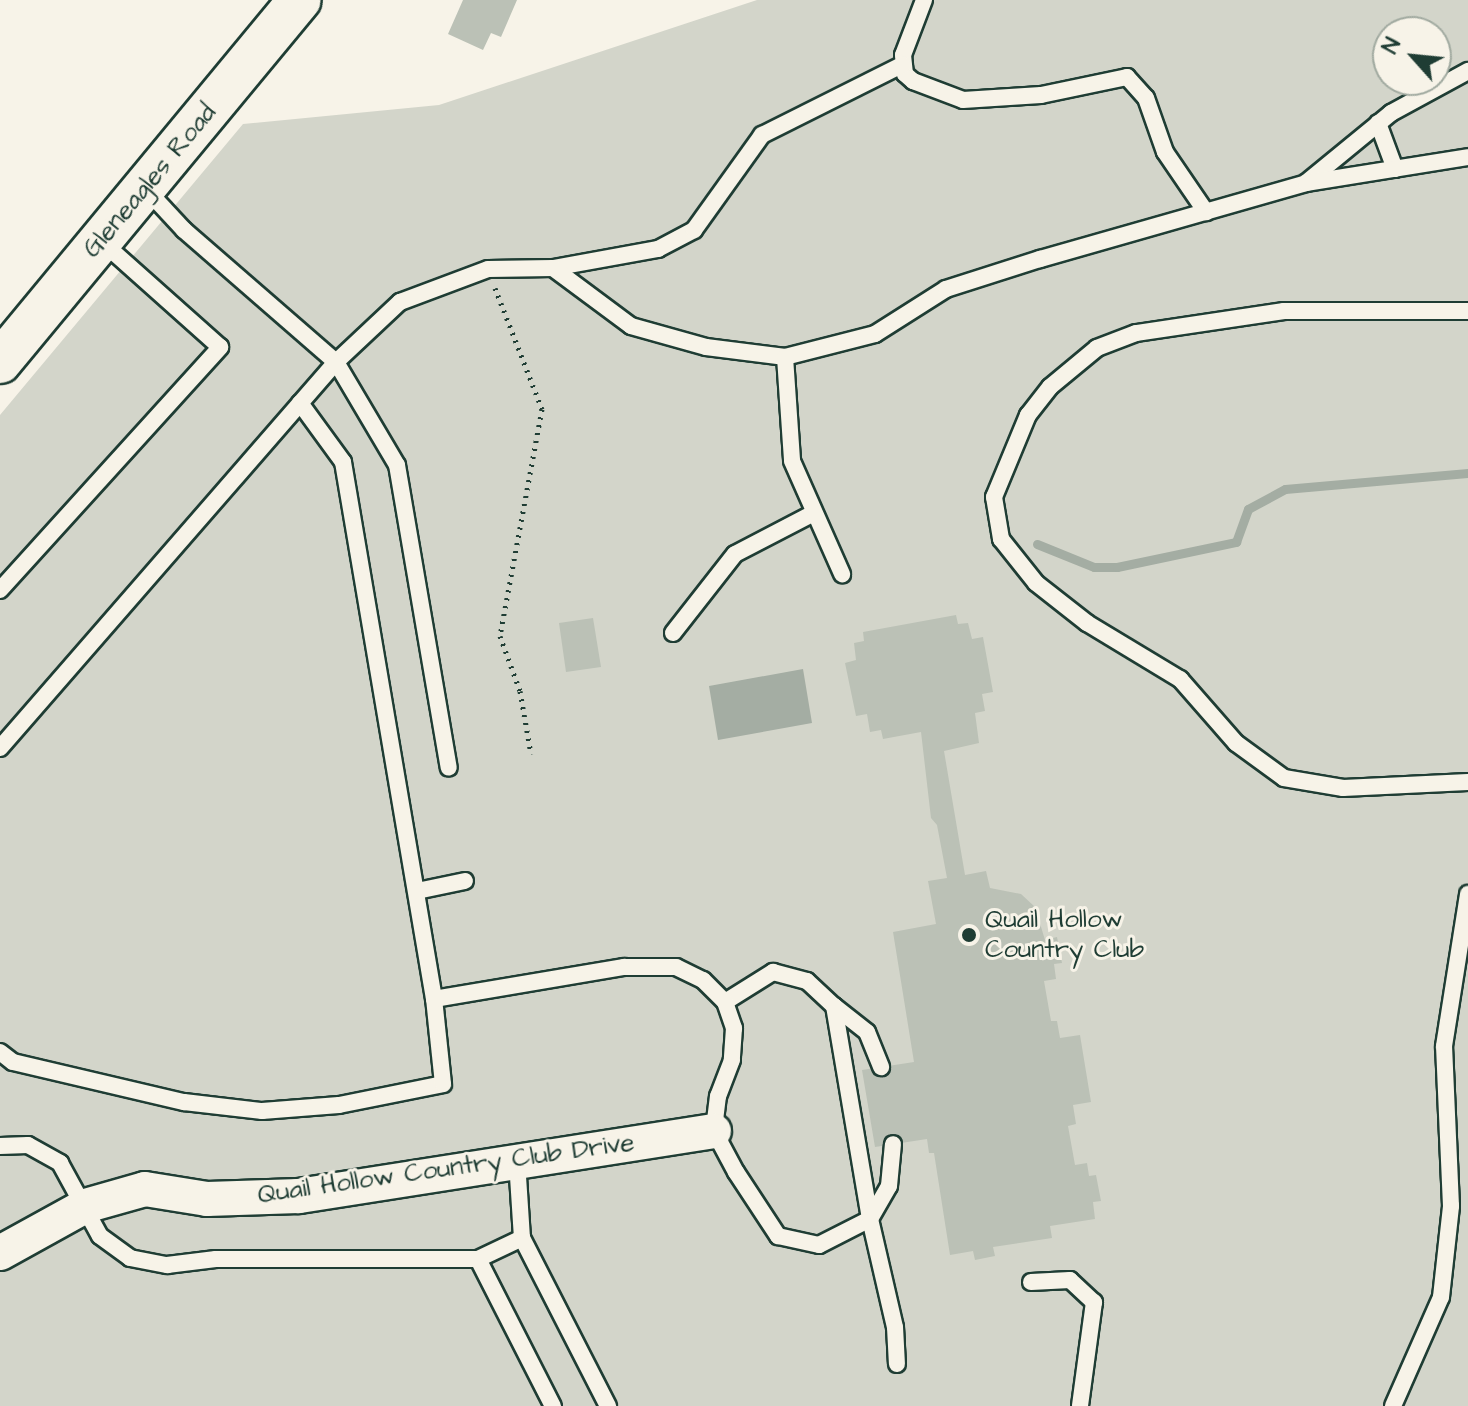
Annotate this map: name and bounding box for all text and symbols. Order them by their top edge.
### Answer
north arrow [1372,16,1452,96]
text: N [1375,33,1409,59]
street label: Gleneagles Road [77,98,223,264]
place label: Quail Hollow Country Club [985,904,1144,966]
marker: Quail Hollow Country Club [960,926,978,944]
street label: Quail Hollow Country Club Drive [256,1127,636,1211]

